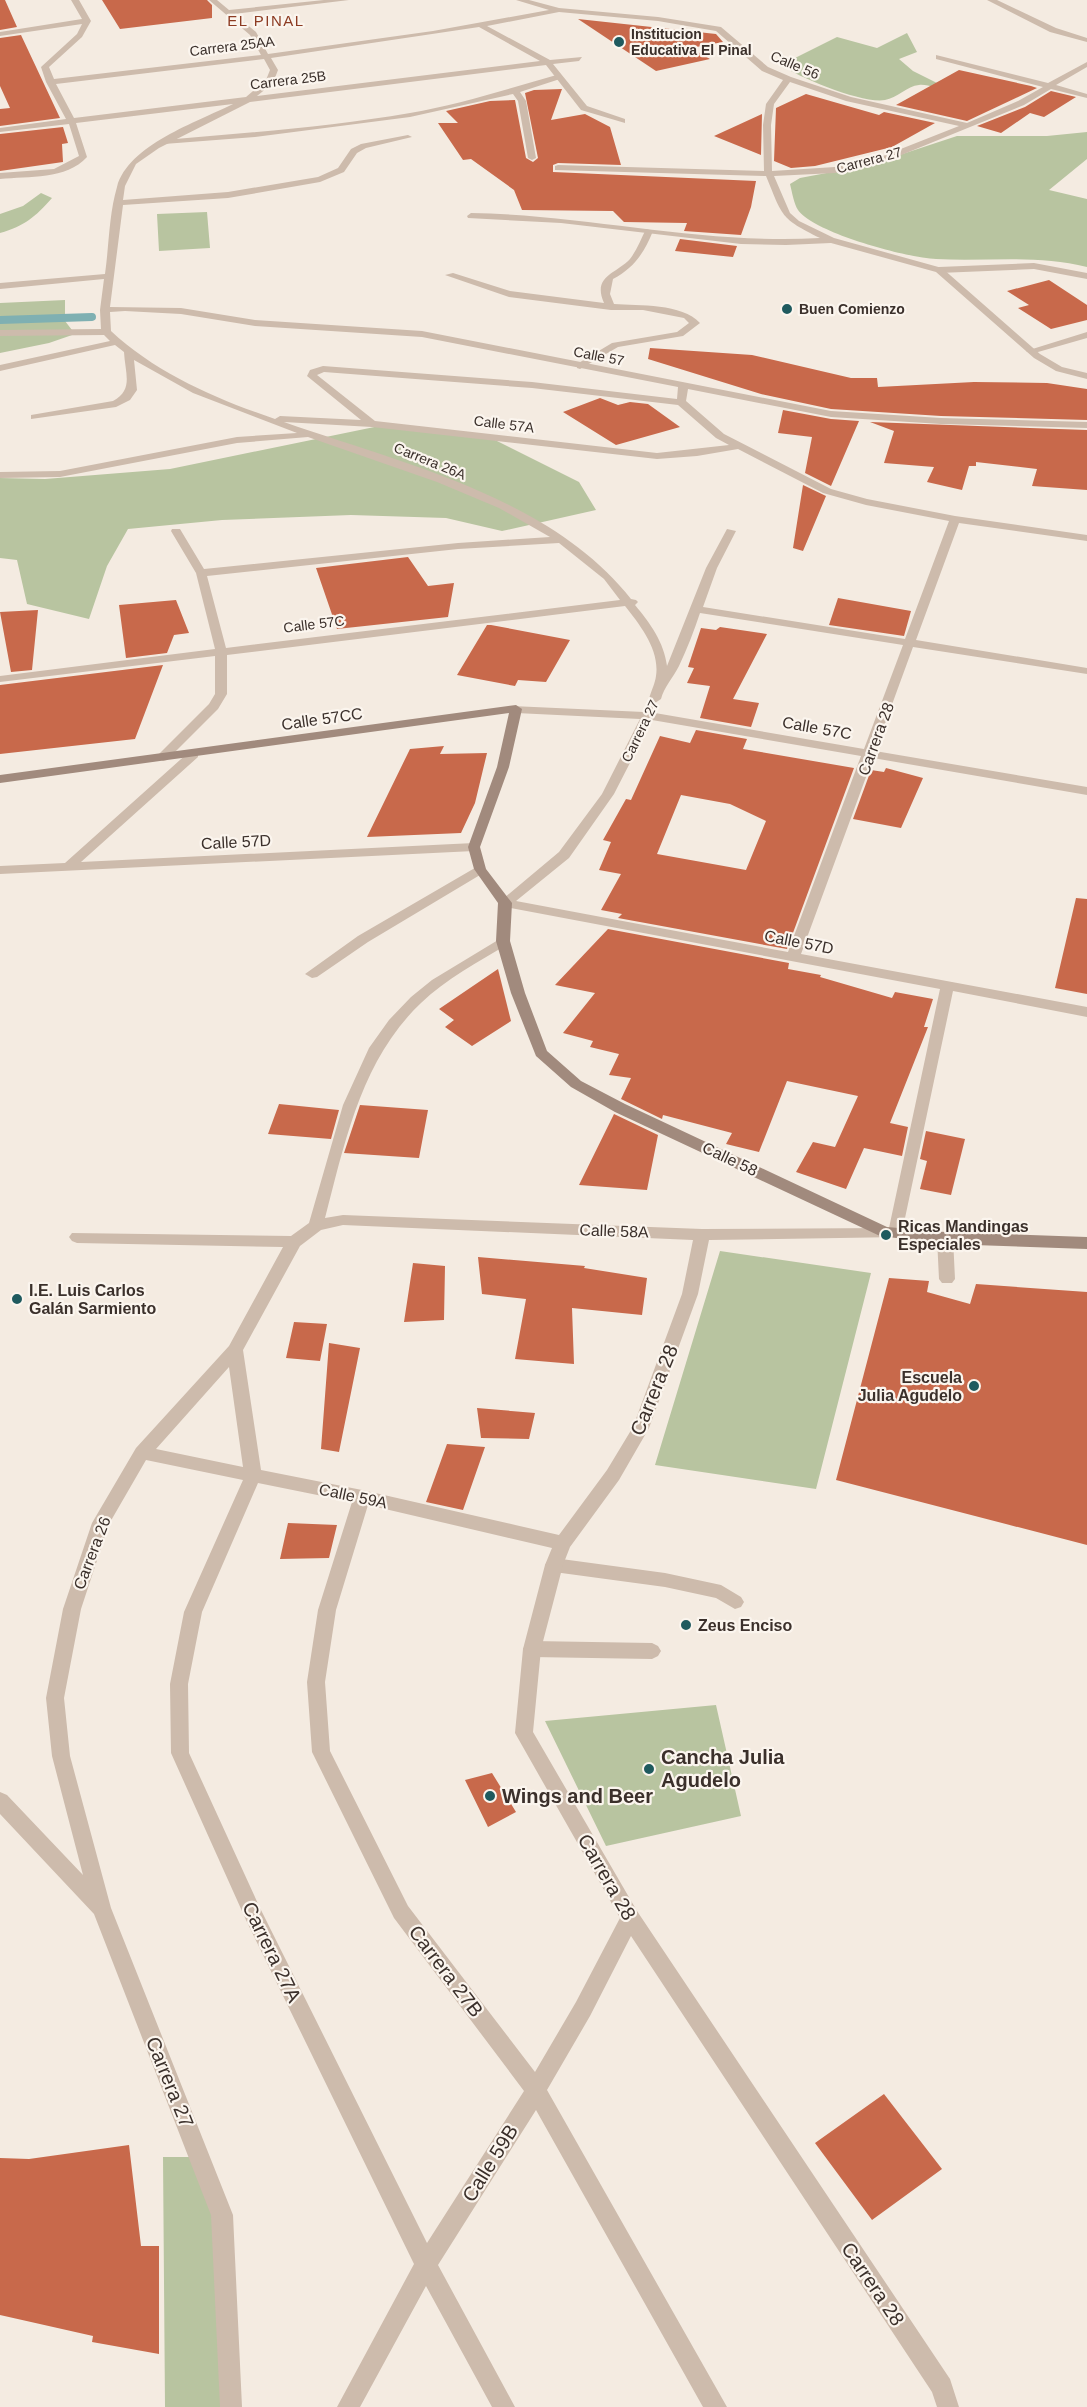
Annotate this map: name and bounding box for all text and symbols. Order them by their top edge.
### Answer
district label: EL PINAL [227,12,305,29]
place label: Institucion Educativa El Pinal [631,26,752,58]
street label: Carrera 25AA [189,33,276,59]
marker: Institucion Educativa El Pinal [612,35,626,49]
street label: Calle 56 [768,48,822,82]
street label: Carrera 25B [249,67,327,93]
street label: Carrera 27 [835,144,904,176]
place label: Buen Comienzo [799,301,905,317]
marker: Buen Comienzo [780,302,794,316]
street label: Calle 57 [572,343,626,369]
street label: Calle 57A [473,412,536,436]
street label: Carrera 26A [392,439,469,483]
street label: Calle 57C [283,612,345,636]
street label: Carrera 27 [618,697,662,765]
street label: Carrera 28 [855,700,897,778]
street label: Calle 57CC [280,705,364,733]
street label: Calle 57C [781,714,853,742]
street label: Calle 57D [200,832,272,852]
street label: Calle 57D [763,927,835,957]
street label: Calle 58 [700,1139,760,1179]
place label: Ricas Mandingas Especiales [898,1218,1029,1253]
street label: Calle 58A [579,1221,649,1241]
marker: Ricas Mandingas Especiales [879,1228,893,1242]
place label: I.E. Luis Carlos Galán Sarmiento [29,1282,156,1317]
marker: I.E. Luis Carlos Galán Sarmiento [10,1292,24,1306]
street label: Carrera 28 [626,1342,682,1438]
place label: Escuela Julia Agudelo [858,1369,962,1404]
marker: Escuela Julia Agudelo [967,1379,981,1393]
street label: Calle 59A [317,1480,389,1512]
street label: Carrera 26 [70,1514,114,1592]
place label: Zeus Enciso [698,1617,792,1634]
marker: Zeus Enciso [679,1618,693,1632]
place label: Cancha Julia Agudelo [661,1746,785,1791]
marker: Cancha Julia Agudelo [642,1762,656,1776]
place label: Wings and Beer [502,1785,653,1807]
marker: Wings and Beer [483,1789,497,1803]
street label: Carrera 28 [574,1830,640,1924]
street label: Carrera 27A [238,1898,306,2006]
street label: Carrera 27B [404,1921,488,2021]
street label: Carrera 27 [142,2034,198,2130]
street label: Calle 59B [458,2120,522,2206]
street label: Carrera 28 [837,2238,909,2330]

